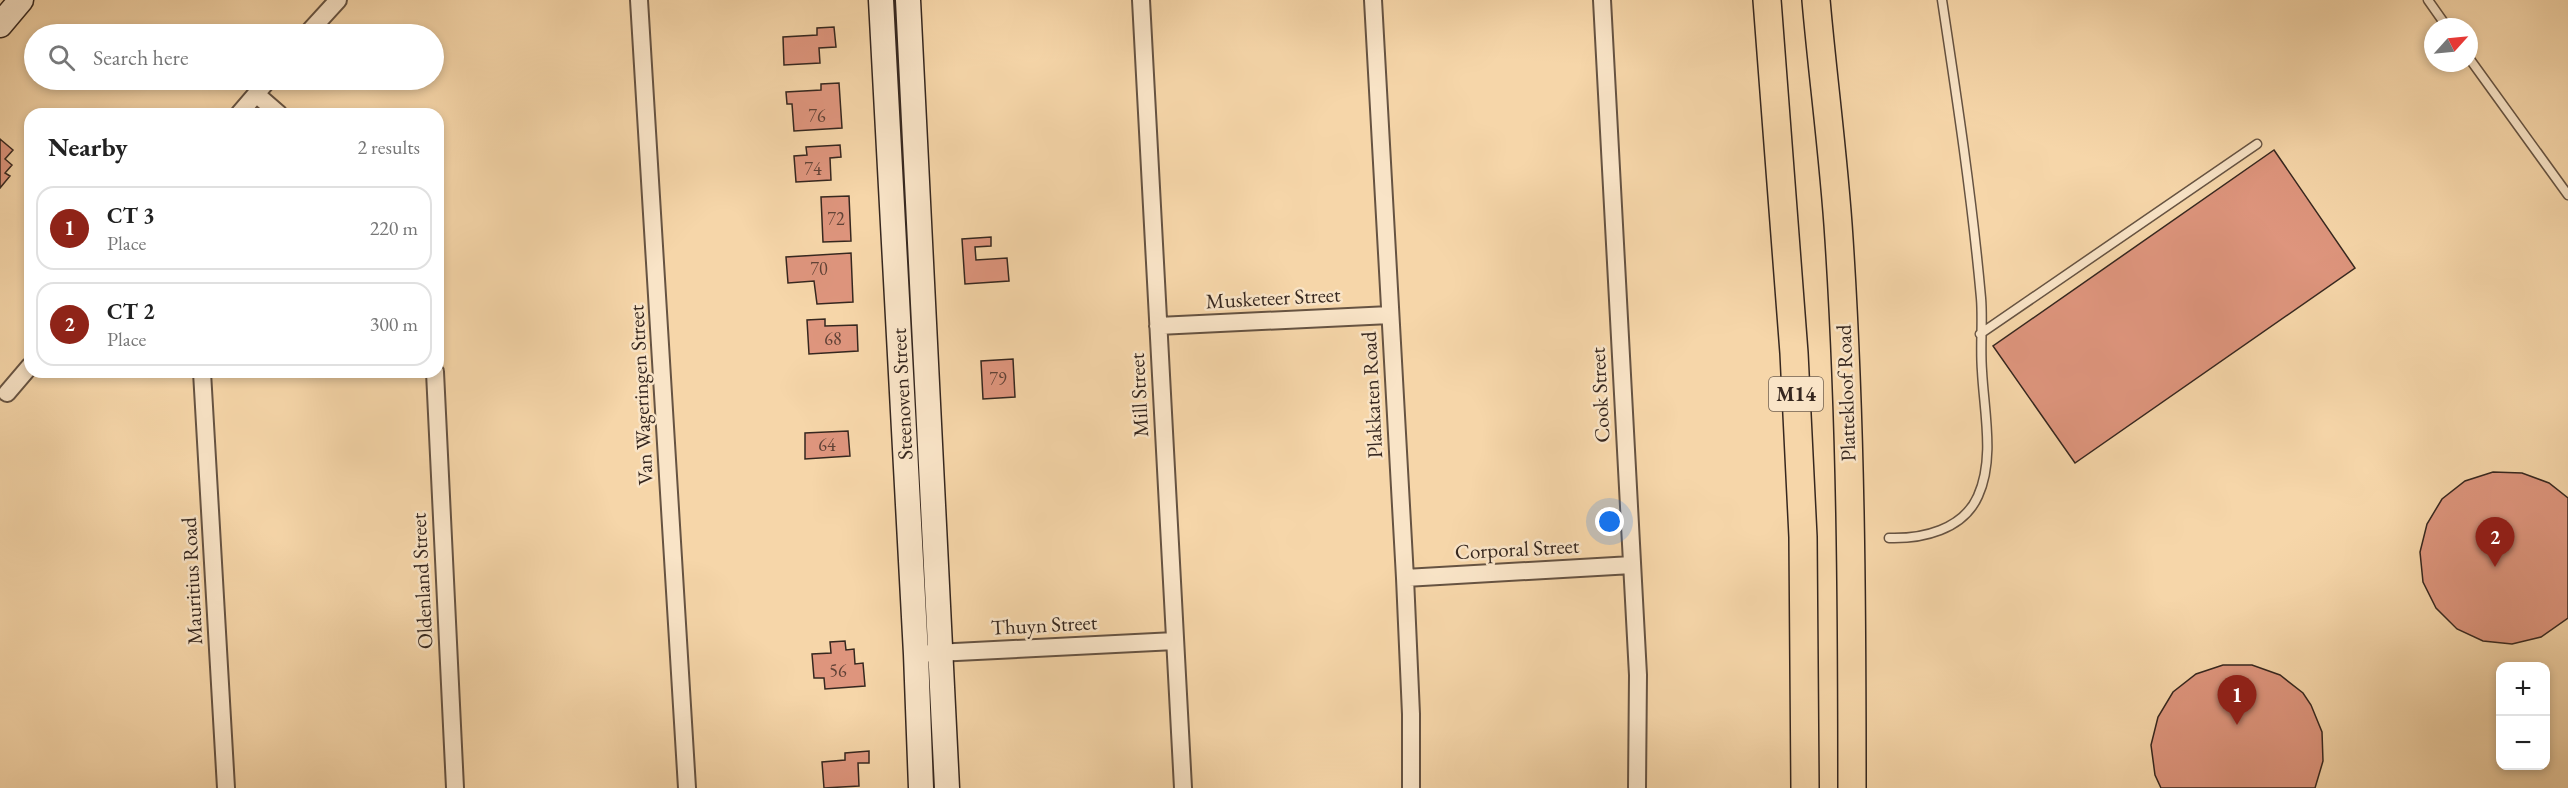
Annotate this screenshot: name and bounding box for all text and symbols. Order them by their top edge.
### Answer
north arrow [2424,18,2478,72]
search box [24,24,444,90]
icon: search [45,41,78,74]
text: Search here [93,43,188,72]
house number: 76 [808,104,826,127]
text: Nearby [48,130,128,164]
text: 2 results [357,134,420,160]
house number: 74 [804,157,822,180]
text: CT 3 [107,201,155,230]
house number: 72 [827,207,845,230]
text: 1 [64,215,75,241]
text: 220 m [370,215,418,241]
text: Place [107,230,146,256]
house number: 70 [810,257,828,280]
street label: Musketeer Street [1205,280,1341,315]
text: CT 2 [107,297,155,326]
street label: Van Wageringen Street [622,304,659,486]
text: 2 [64,311,75,337]
text: 300 m [370,311,418,337]
street label: Plattekloof Road [1830,324,1861,462]
text: Place [107,326,146,352]
house number: 68 [824,327,842,350]
street label: Steenoven Street [885,327,918,461]
street label: Plakkaten Road [1355,330,1388,459]
street label: Cook Street [1583,346,1615,443]
street label: Mill Street [1123,352,1154,438]
house number: 79 [989,367,1007,390]
road number: M14 [1769,377,1823,411]
house number: 64 [818,433,836,456]
your location [1595,507,1624,536]
street label: Oldenland Street [404,512,439,650]
street label: Mauritius Road [175,516,208,646]
pin: 2 [2476,518,2514,567]
street label: Corporal Street [1454,532,1580,565]
street label: Thuyn Street [990,608,1098,641]
house number: 56 [829,659,847,682]
map controls [2496,662,2550,770]
button: + [2496,662,2550,716]
pin: 1 [2218,676,2256,725]
button: − [2496,716,2550,770]

